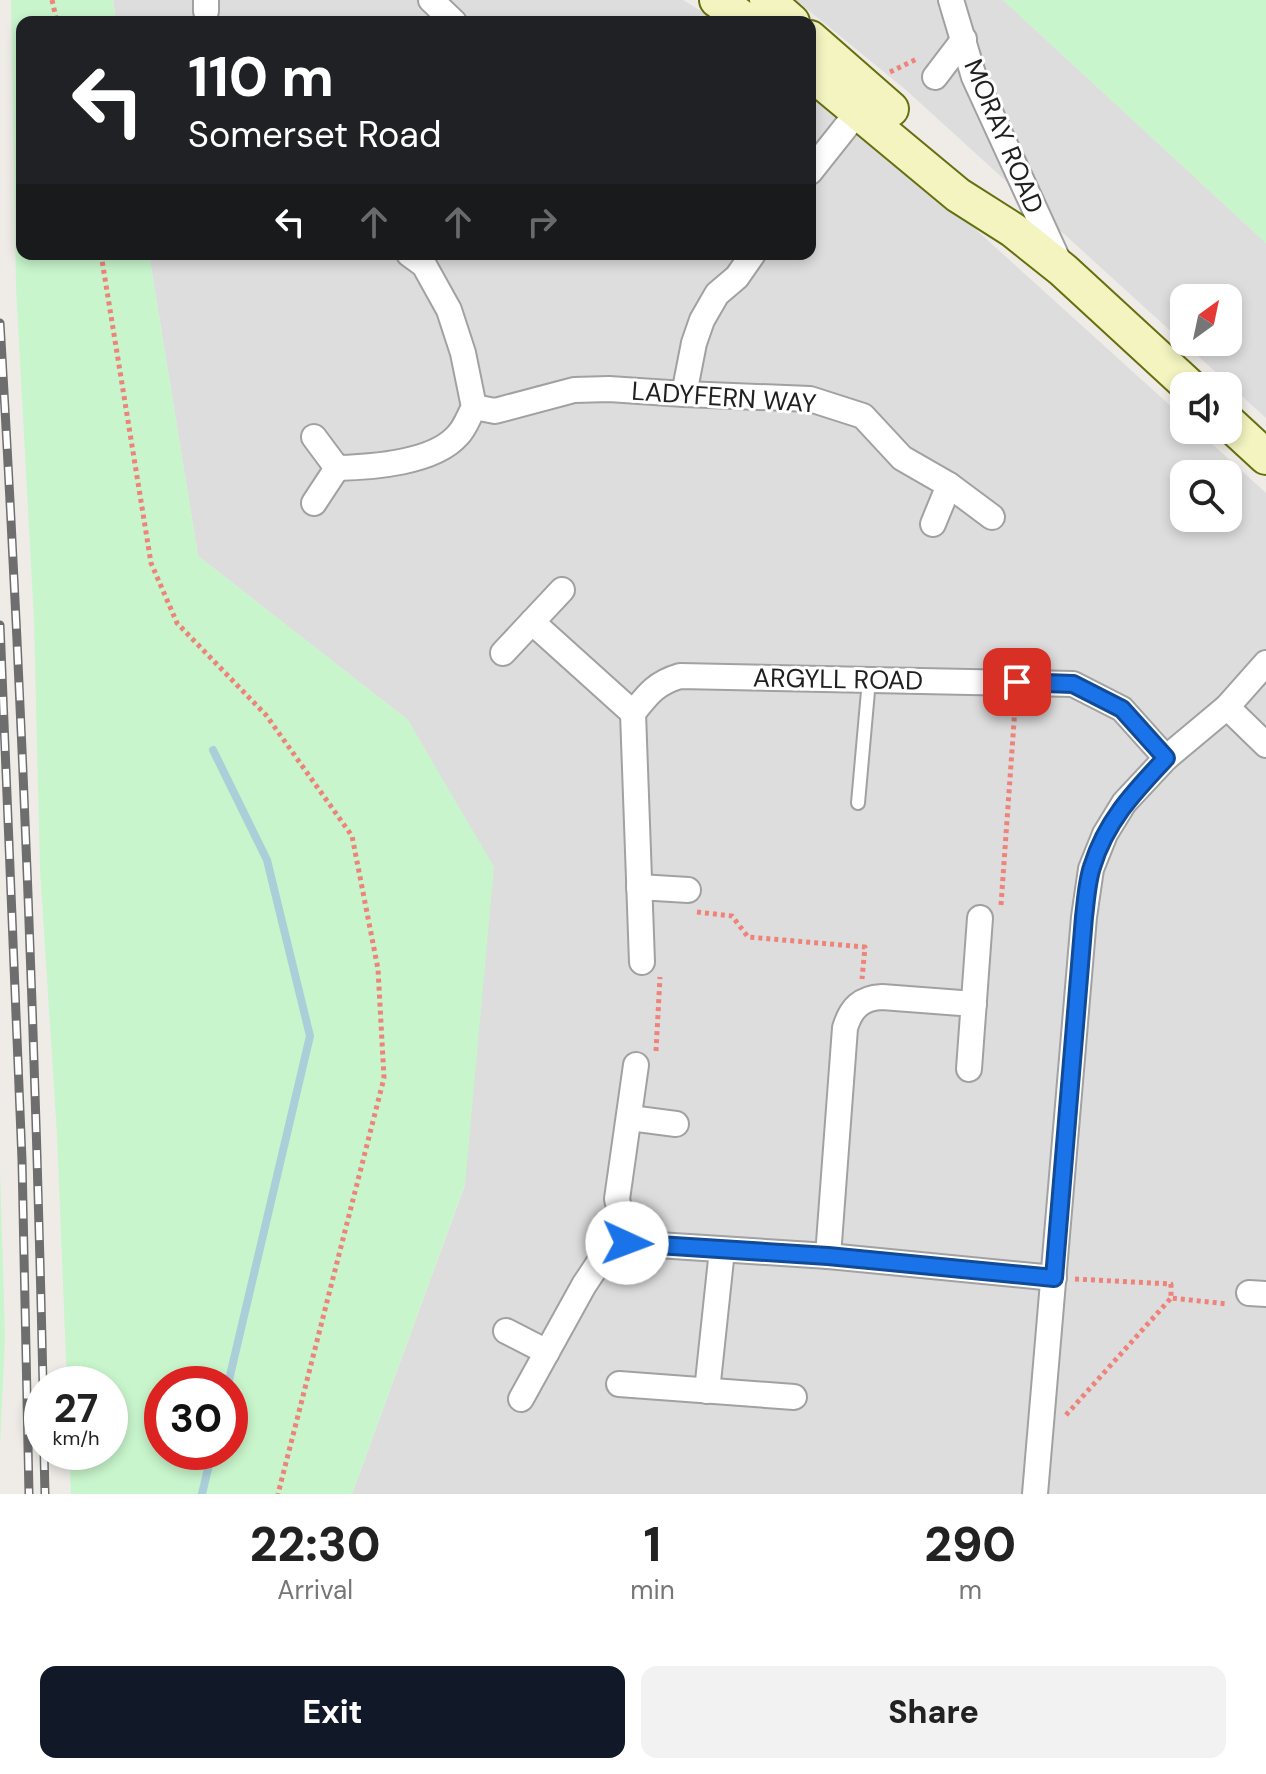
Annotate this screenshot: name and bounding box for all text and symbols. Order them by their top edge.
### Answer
text: 110 m [188,40,334,113]
icon: left [56,48,160,152]
street label: MORAY ROAD [956,54,1052,218]
text: Somerset Road [188,111,441,158]
icon: left [268,200,312,244]
icon: ahead [352,200,396,244]
icon: ahead [436,200,480,244]
icon: right [520,200,564,244]
north arrow [1170,284,1242,356]
map controls [1170,284,1242,532]
button: sound [1170,372,1242,444]
street label: LADYFERN WAY [630,374,818,420]
button: search [1170,460,1242,532]
pin [983,648,1051,716]
icon: arrive [995,660,1039,704]
street label: ARGYLL ROAD [753,661,923,697]
position arrow [585,1201,669,1285]
speed limit sign: 30 [144,1366,248,1470]
text: 27 [54,1382,98,1434]
text: km/h [52,1425,100,1451]
text: 22:30 [250,1513,381,1576]
text: 1 [644,1513,661,1576]
text: 290 [924,1513,1016,1576]
text: Arrival [277,1573,353,1607]
text: min [630,1573,675,1607]
text: m [959,1573,982,1607]
button: Exit [40,1666,625,1758]
button: Share [641,1666,1226,1758]

